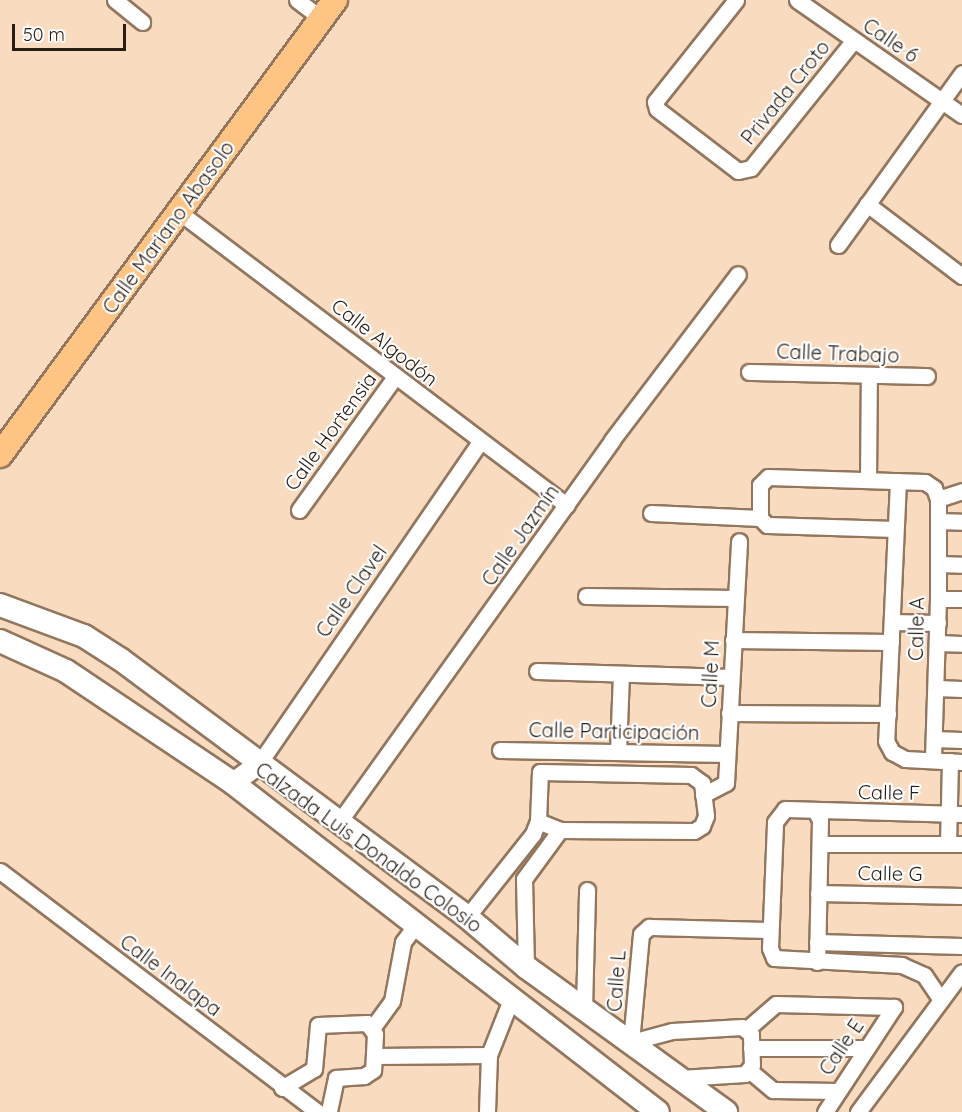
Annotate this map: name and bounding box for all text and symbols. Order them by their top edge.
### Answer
scale bar [15,12,129,50]
street label: Calle 6 [859,13,923,67]
text: 50 m [23,23,65,46]
street label: Privada Croto [736,35,834,149]
street label: Calle Mariano Abasolo [97,136,239,318]
street label: Calle Algodón [327,293,443,391]
street label: Calle Trabajo [776,339,900,367]
street label: Calle Hortensia [279,367,381,495]
street label: Calle Jazmín [476,480,564,590]
street label: Calle Clavel [311,540,391,642]
street label: Calle A [903,597,929,661]
street label: Calle M [696,640,724,708]
street label: Calle Participación [528,718,700,744]
street label: Calzada Luis Donaldo Colosio [251,757,487,937]
street label: Calle F [858,779,920,805]
street label: Calle G [857,860,923,886]
street label: Calle Inalapa [116,929,226,1021]
street label: Calle L [602,949,630,1013]
street label: Calle E [814,1014,868,1080]

